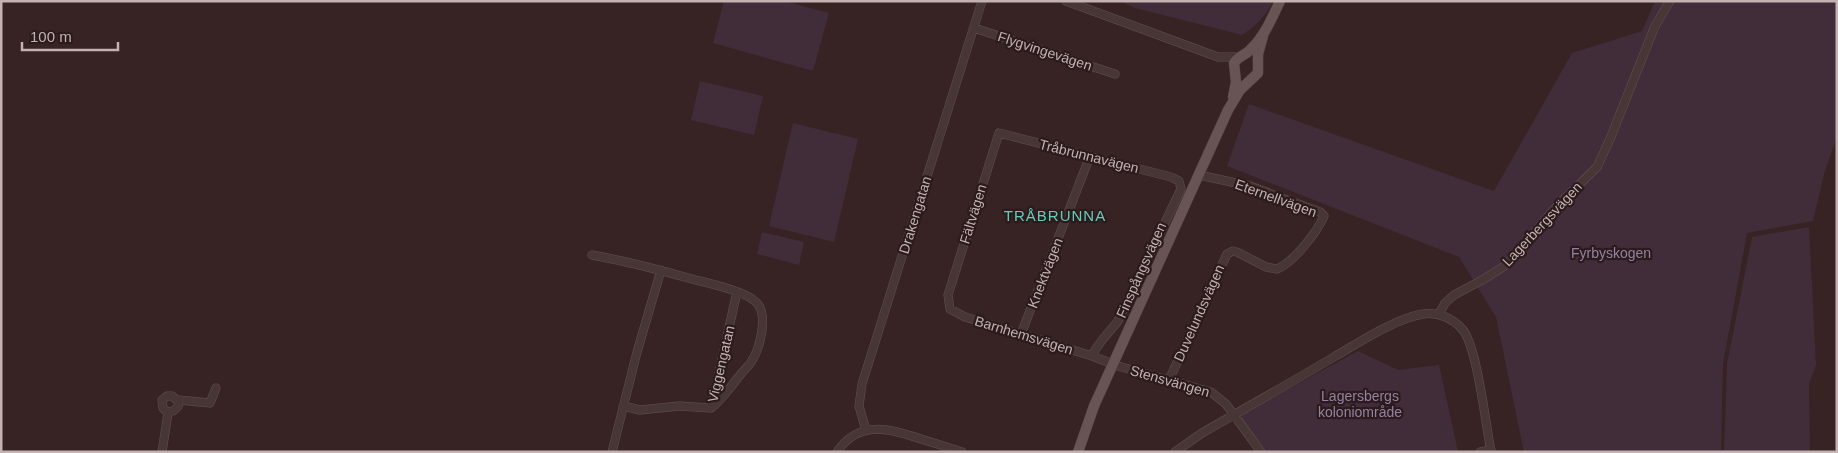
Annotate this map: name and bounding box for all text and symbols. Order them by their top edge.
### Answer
scale bar [22,20,119,52]
text: 100 m [30,28,72,45]
street label: Flygvingevägen [996,28,1094,74]
street label: Tråbrunnavägen [1037,136,1141,176]
street label: Drakengatan [896,174,934,256]
street label: Eternellvägen [1233,176,1319,220]
street label: Lagerbergsvägen [1499,179,1585,269]
street label: Fältvägen [956,182,990,246]
district label: TRÅBRUNNA [1004,207,1106,224]
street label: Finspångsvägen [1113,220,1169,320]
street label: Knektvägen [1024,236,1066,310]
park label: Fyrbyskogen [1571,245,1651,261]
street label: Duvelundsvägen [1170,262,1228,364]
street label: Barnhemsvägen [973,312,1075,358]
street label: Viggengatan [704,324,738,404]
street label: Stensvängen [1129,362,1211,400]
park label: Lagersbergs koloniområde [1318,388,1402,420]

